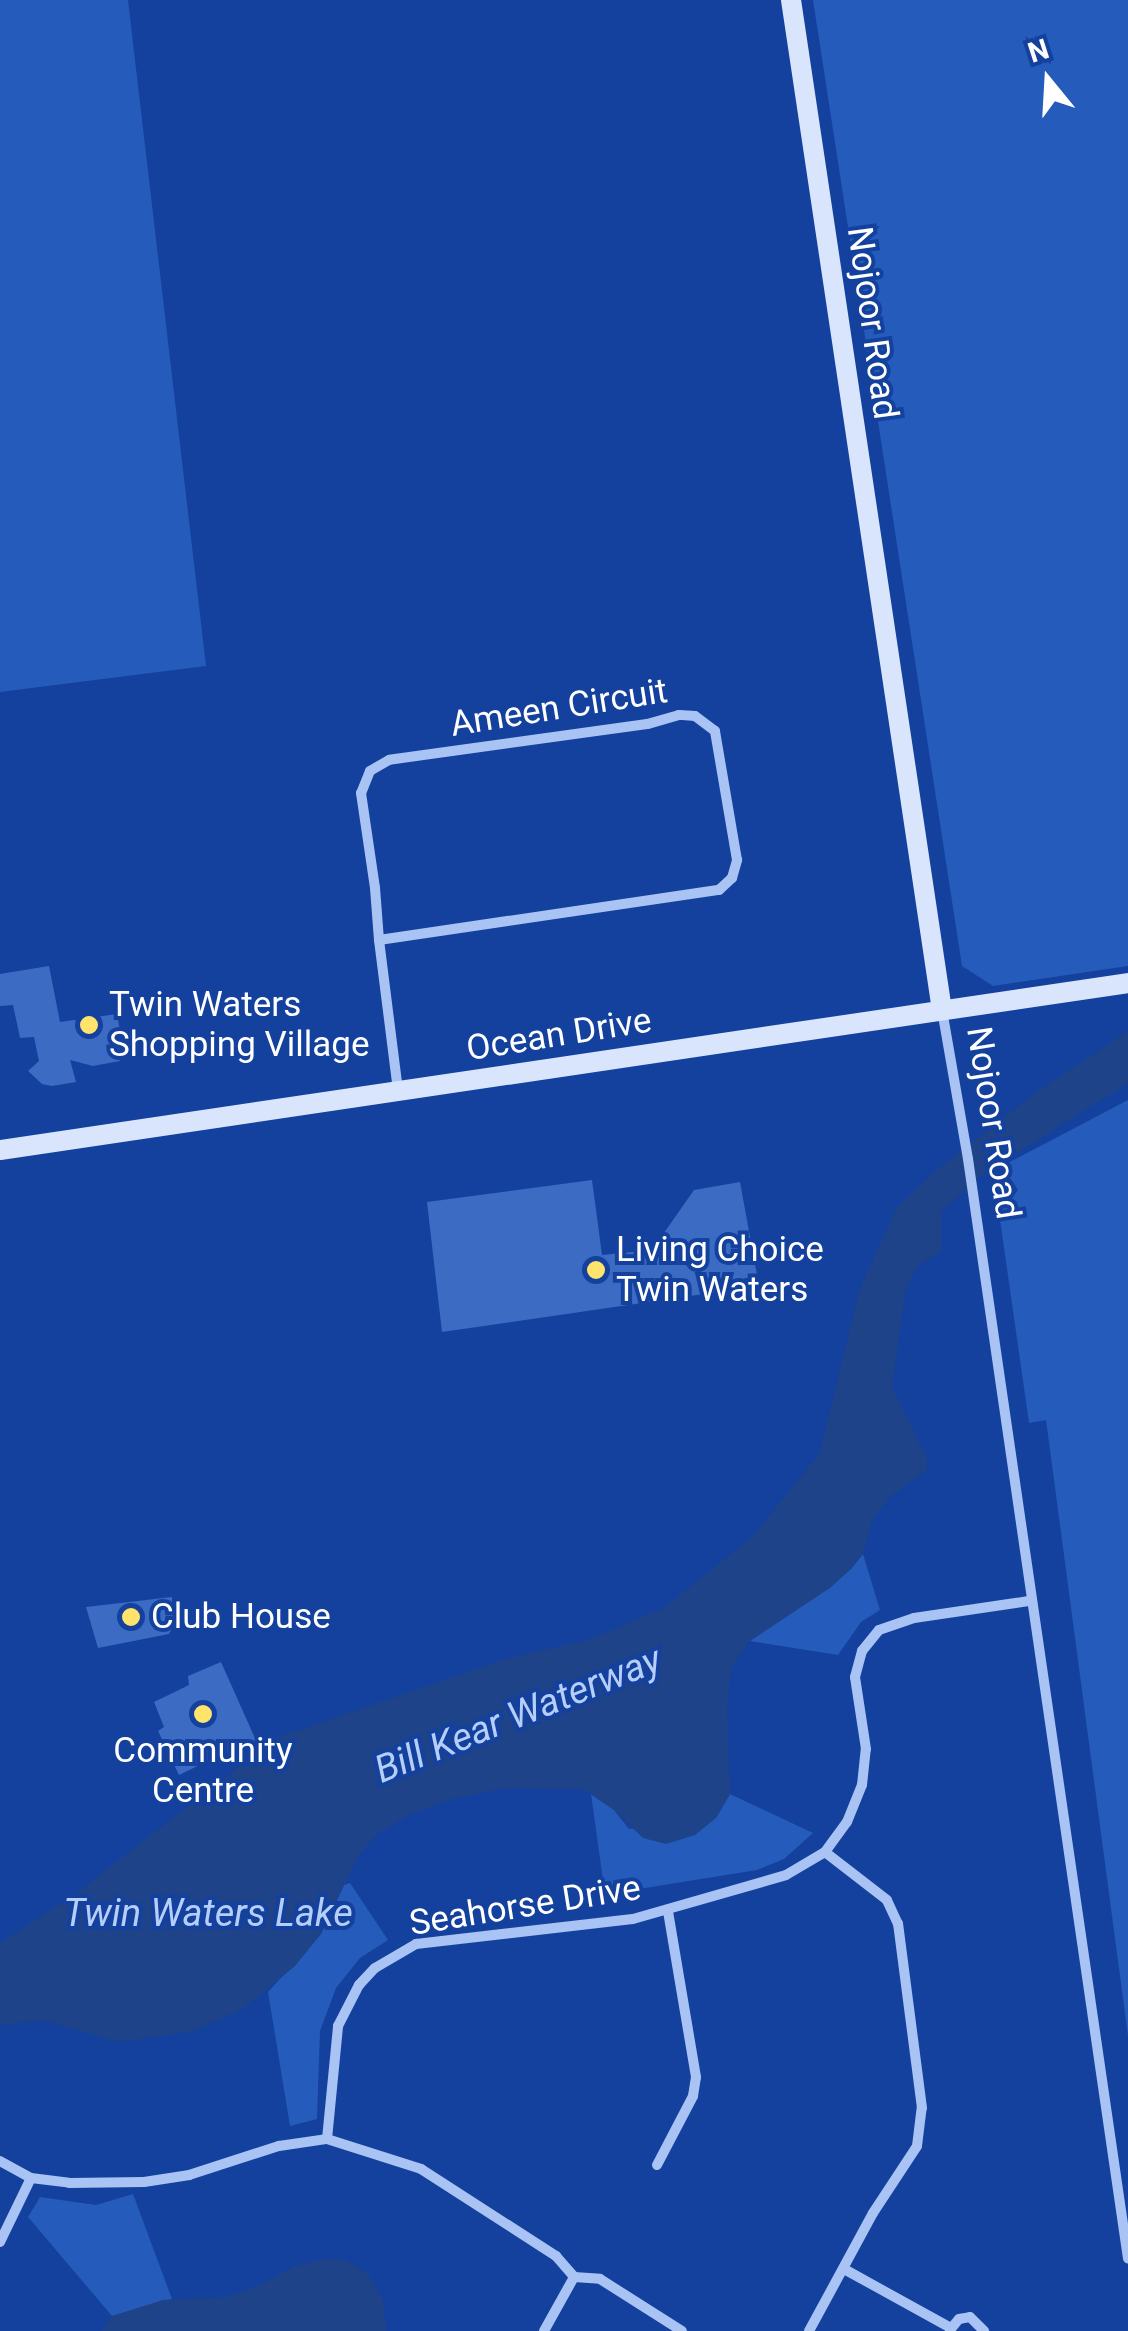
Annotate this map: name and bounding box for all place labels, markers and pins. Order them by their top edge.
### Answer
place label: Twin Waters Shopping Village [109,984,370,1066]
marker: Twin Waters Shopping Village [78,1014,100,1036]
place label: Living Choice Twin Waters [616,1229,824,1311]
marker: Living Choice Twin Waters [585,1259,607,1281]
place label: Club House [151,1596,331,1638]
marker: Club House [120,1606,142,1628]
marker: Community Centre [192,1703,214,1725]
place label: Community Centre [113,1730,293,1812]

